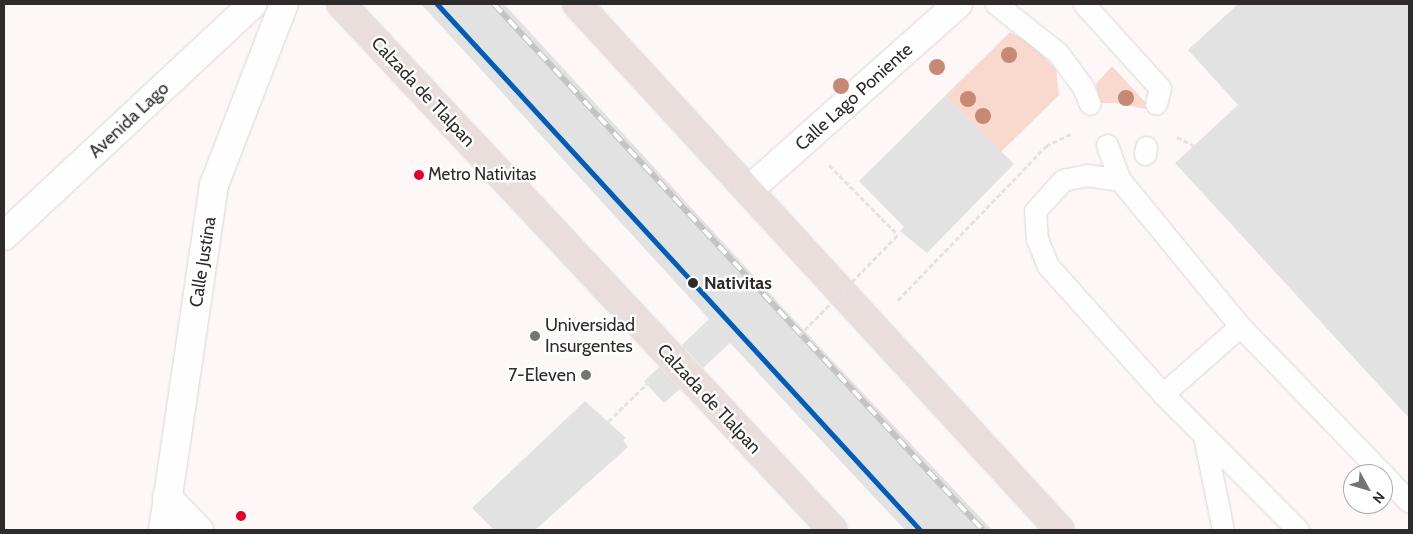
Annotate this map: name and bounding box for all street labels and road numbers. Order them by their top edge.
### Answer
street label: Calzada de Tlalpan [367,33,479,151]
street label: Calle Lago Poniente [791,39,917,155]
street label: Avenida Lago [85,78,173,162]
street label: Calle Justina [185,215,221,309]
street label: Calzada de Tlalpan [653,340,765,458]

